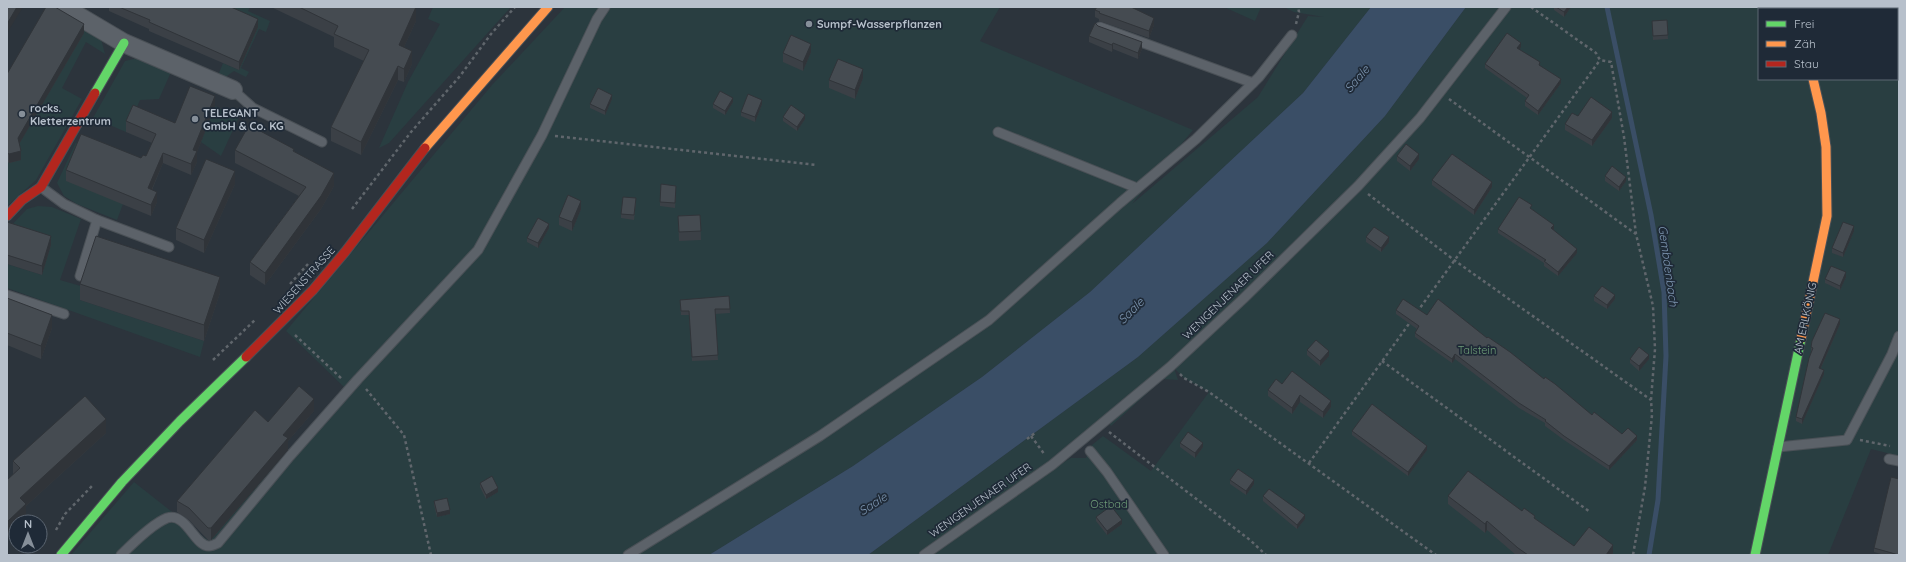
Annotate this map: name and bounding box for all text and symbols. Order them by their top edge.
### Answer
legend [1758,8,1898,80]
text: Frei [1794,16,1814,31]
place label: Sumpf-Wasserpflanzen [817,17,942,31]
marker: Sumpf-Wasserpflanzen [804,19,814,29]
text: Zäh [1794,36,1816,51]
text: Stau [1794,56,1819,71]
water label: Saale [1341,61,1373,95]
place label: rocks. Kletterzentrum [30,101,111,128]
place label: TELEGANT GmbH & Co. KG [203,106,284,133]
marker: rocks. Kletterzentrum [17,109,27,119]
marker: TELEGANT GmbH & Co. KG [190,114,200,124]
water label: Gembdenbach [1655,224,1682,308]
street label: WIESENSTRASSE [270,243,338,317]
street label: WENIGENJENAER UFER [1179,248,1277,342]
street label: AM ERLKÖNIG [1791,281,1819,355]
water label: Saale [1114,294,1148,327]
park label: Talstein [1458,343,1496,357]
street label: WENIGENJENAER UFER [926,459,1034,541]
water label: Saale [856,488,891,518]
park label: Ostbad [1090,497,1128,511]
north arrow [8,514,48,554]
text: N [24,517,32,531]

